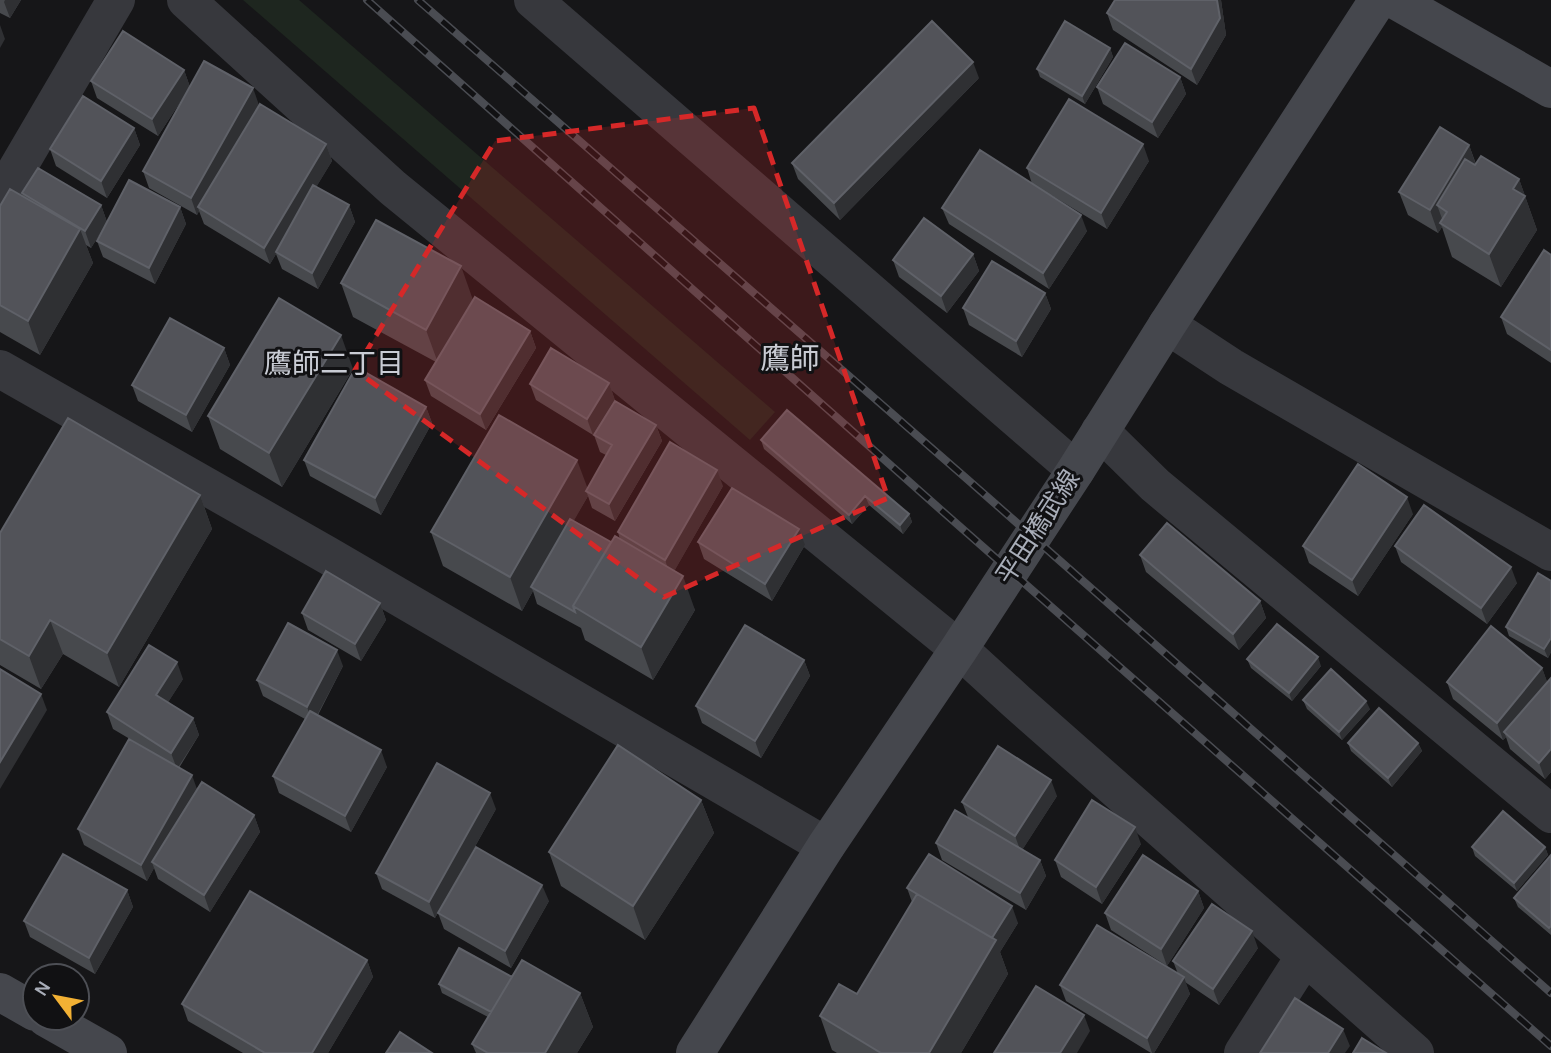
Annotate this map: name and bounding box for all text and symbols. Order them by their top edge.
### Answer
district label: 鷹師 [760,341,820,377]
district label: 鷹師二丁目 [264,347,404,380]
street label: 平田橋武線 [990,464,1086,590]
north arrow [21,962,91,1032]
text: N [29,977,55,1000]

